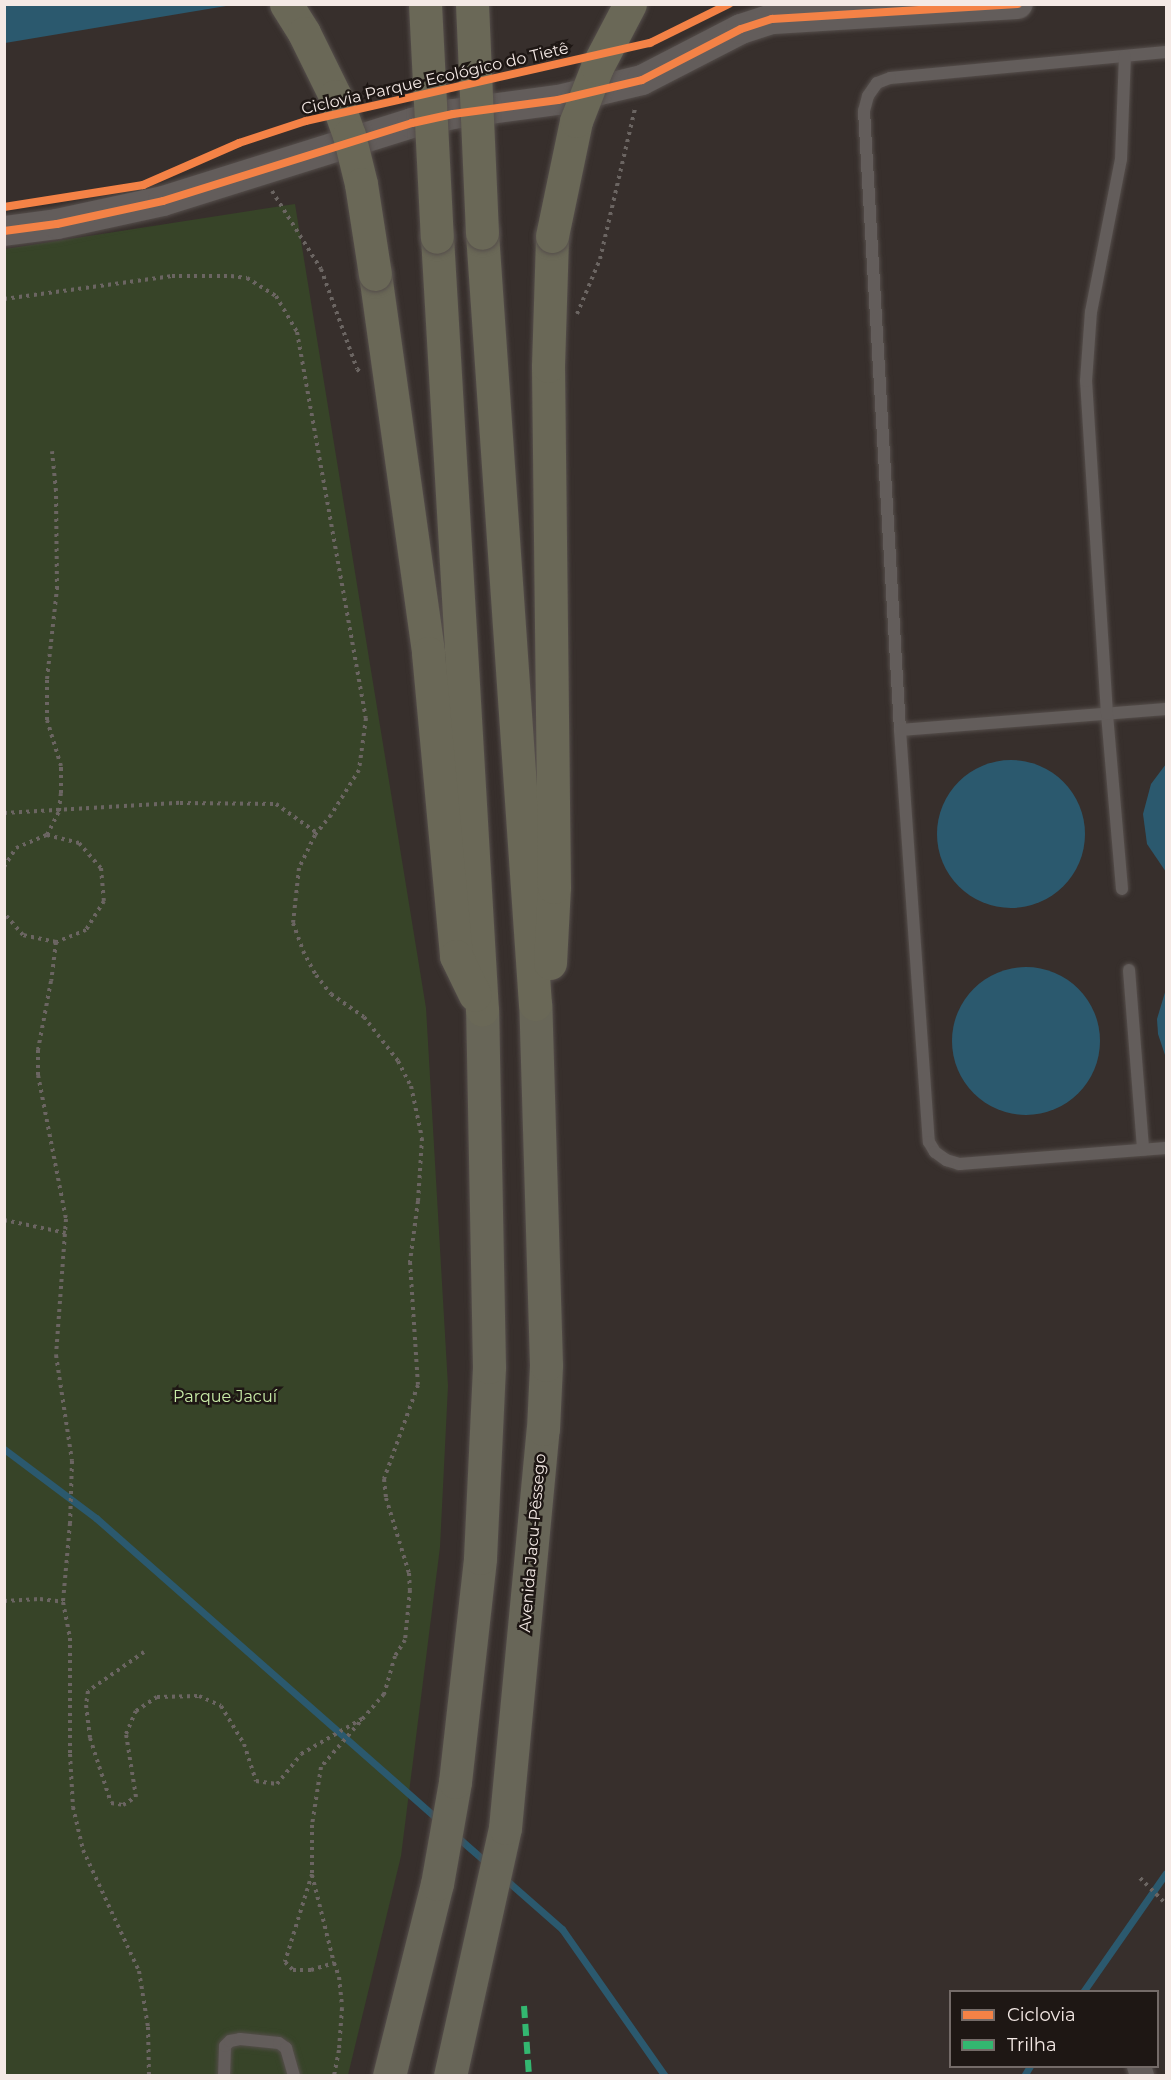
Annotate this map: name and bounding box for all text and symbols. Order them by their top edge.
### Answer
street label: Ciclovia Parque Ecológico do Tietê [299,39,571,119]
park label: Parque Jacuí [173,1387,277,1407]
street label: Avenida Jacu-Pêssego [516,1453,550,1633]
legend [949,1990,1159,2068]
text: Ciclovia [1007,2004,1076,2026]
text: Trilha [1007,2034,1057,2056]

